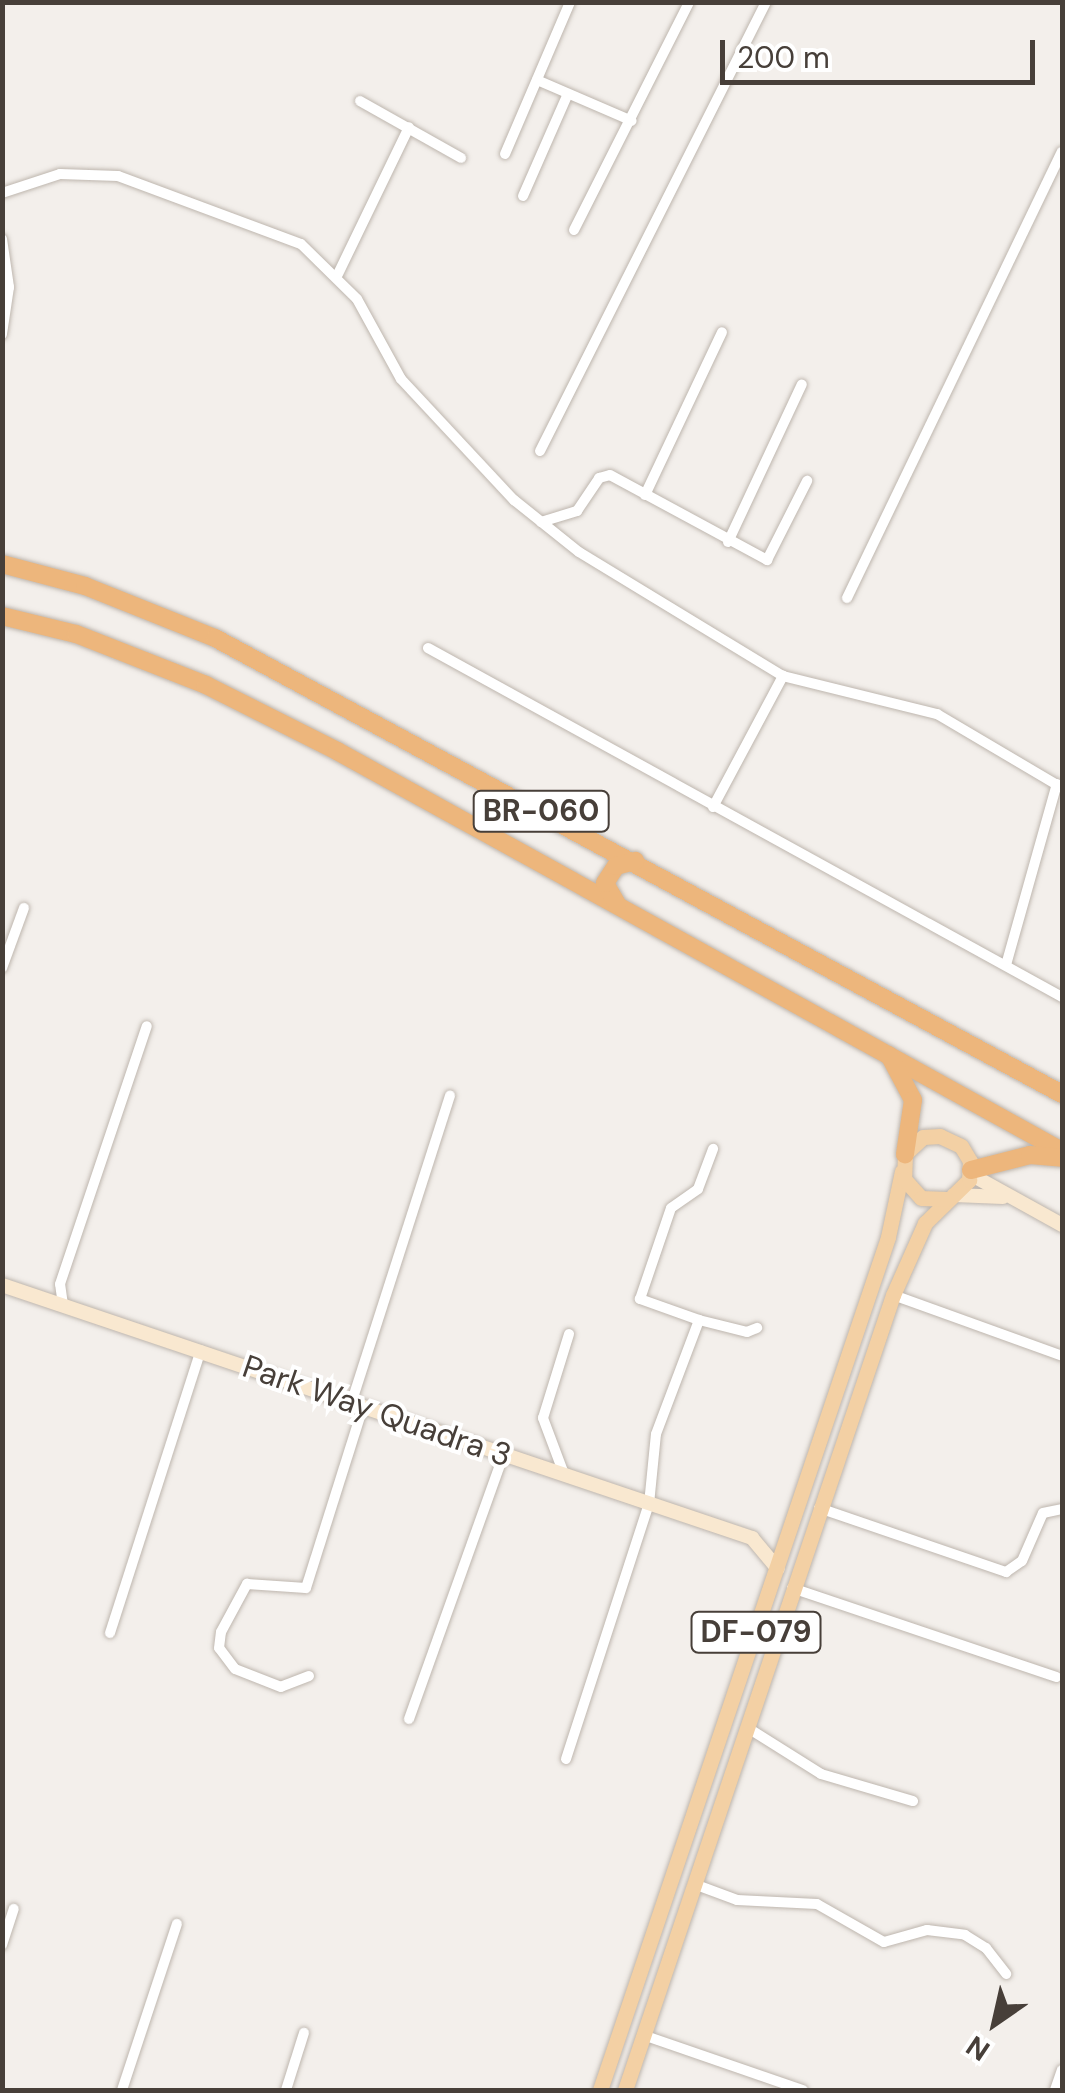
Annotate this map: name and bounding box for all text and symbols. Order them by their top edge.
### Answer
scale bar [725,20,1040,82]
text: 200 m [737,38,830,77]
road number: BR-060 [471,786,611,836]
street label: Park Way Quadra 3 [238,1347,516,1475]
road number: DF-079 [688,1607,824,1657]
north arrow [945,1973,1045,2073]
text: N [959,2027,997,2069]

